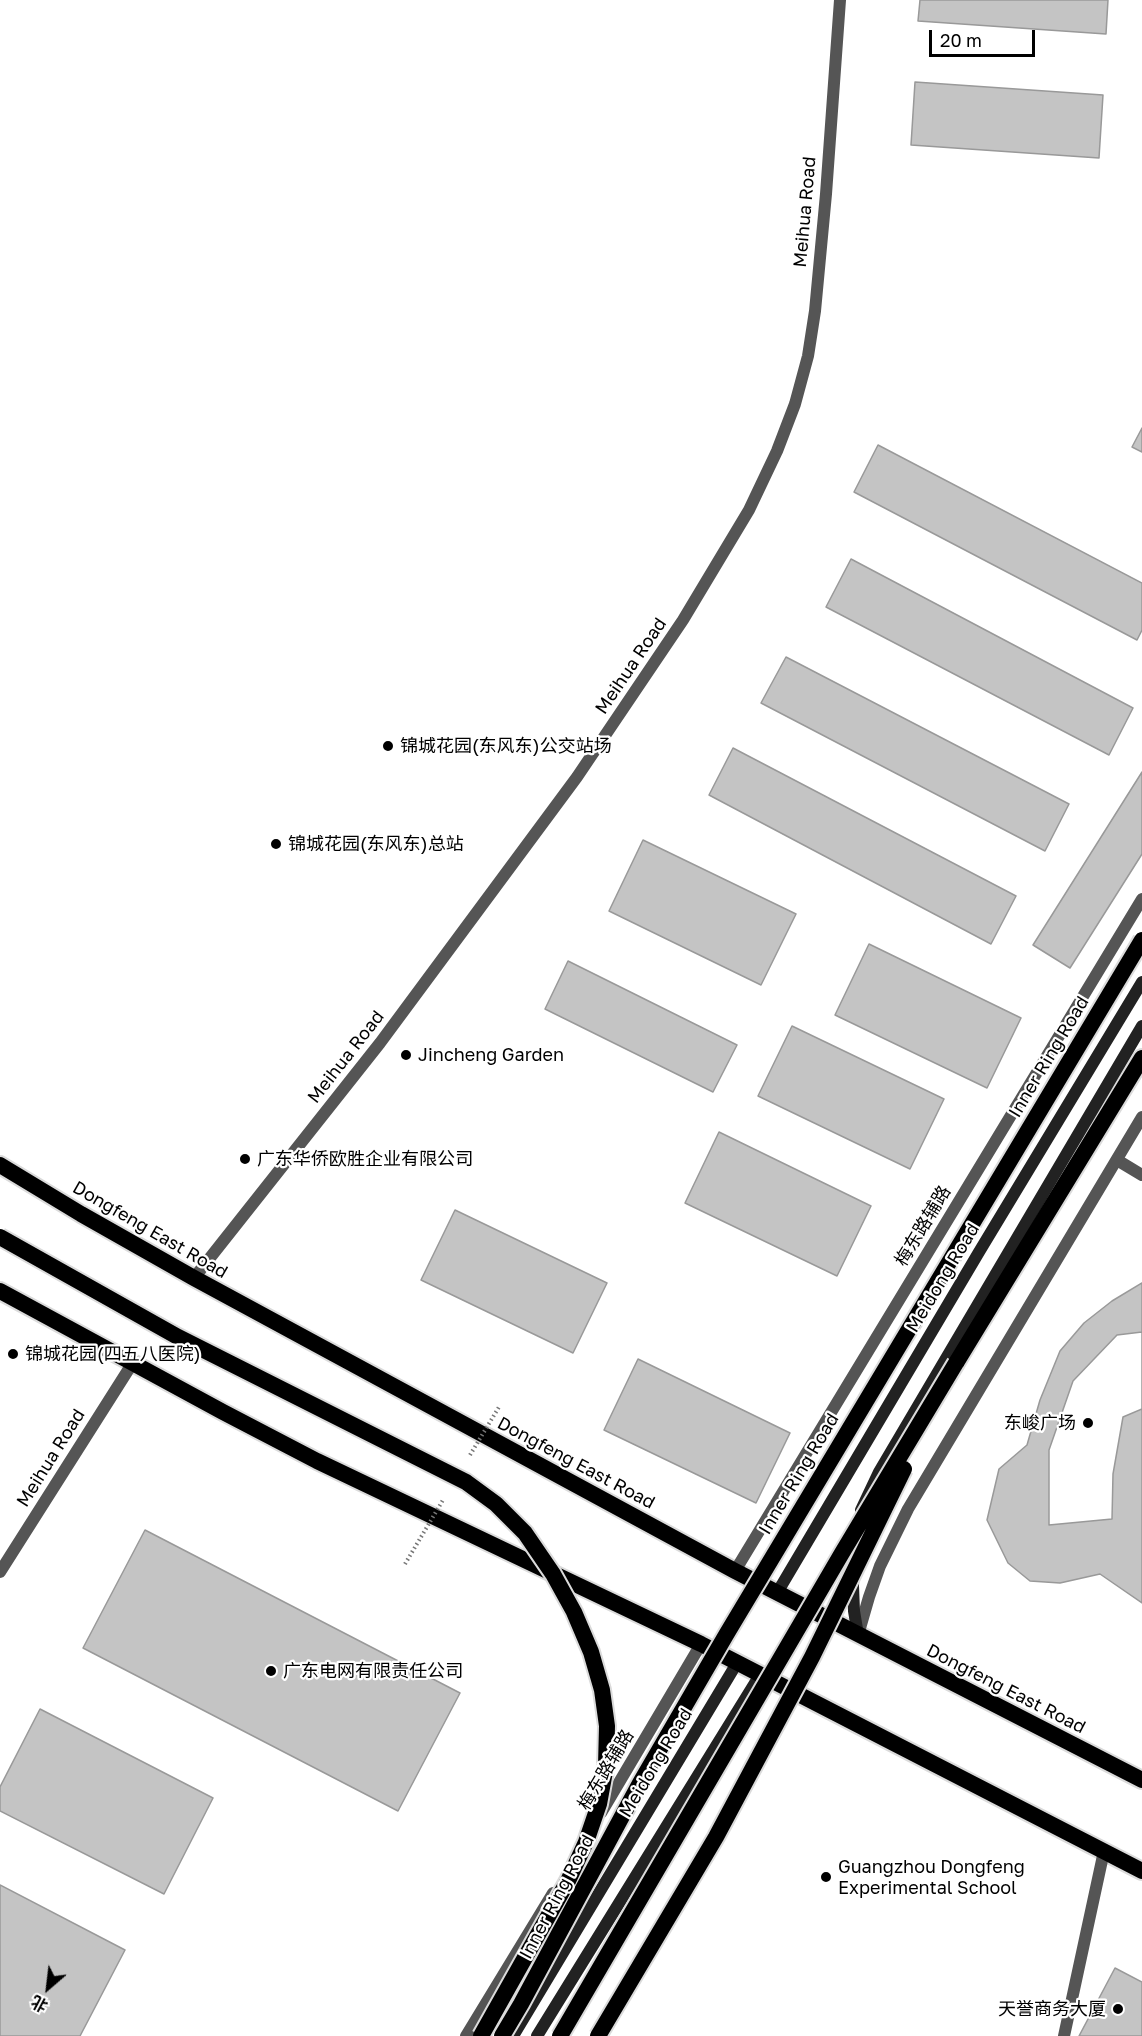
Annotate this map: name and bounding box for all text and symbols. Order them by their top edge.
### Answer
scale bar [932,18,1038,56]
text: 20 m [940,29,982,51]
street label: Meihua Road [789,156,821,268]
street label: Meihua Road [591,614,671,718]
place label: 锦城花园(东风东)公交站场 [400,735,612,757]
marker: 锦城花园(东风东)公交站场 [381,739,395,753]
place label: 锦城花园(东风东)总站 [288,833,464,855]
marker: 锦城花园(东风东)总站 [269,837,283,851]
street label: Inner Ring Road [1004,992,1094,1122]
street label: Meihua Road [303,1006,389,1108]
place label: Jincheng Garden [418,1044,564,1066]
marker: Jincheng Garden [399,1048,413,1062]
place label: 广东华侨欧胜企业有限公司 [257,1148,473,1170]
marker: 广东华侨欧胜企业有限公司 [238,1152,252,1166]
street label: Dongfeng East Road [69,1177,231,1283]
street label: 梅东路辅路 [891,1182,955,1270]
street label: Meidong Road [902,1220,984,1336]
place label: 锦城花园(四五八医院) [25,1343,201,1365]
marker: 锦城花园(四五八医院) [6,1347,20,1361]
street label: Meihua Road [12,1405,90,1511]
street label: Inner Ring Road [754,1409,844,1539]
street label: Dongfeng East Road [494,1412,658,1514]
place label: 东峻广场 [1004,1412,1076,1434]
marker: 东峻广场 [1081,1416,1095,1430]
street label: Dongfeng East Road [923,1640,1089,1738]
place label: 广东电网有限责任公司 [283,1660,463,1682]
marker: 广东电网有限责任公司 [264,1664,278,1678]
street label: Meidong Road [615,1705,697,1821]
street label: 梅东路辅路 [574,1726,638,1814]
street label: Inner Ring Road [515,1831,599,1963]
place label: Guangzhou Dongfeng Experimental School [838,1856,1025,1898]
marker: Guangzhou Dongfeng Experimental School [819,1870,833,1884]
north arrow [18,1958,78,2018]
text: 北 [28,1991,51,2016]
place label: 天誉商务大厦 [998,1998,1106,2020]
marker: 天誉商务大厦 [1111,2002,1125,2016]

